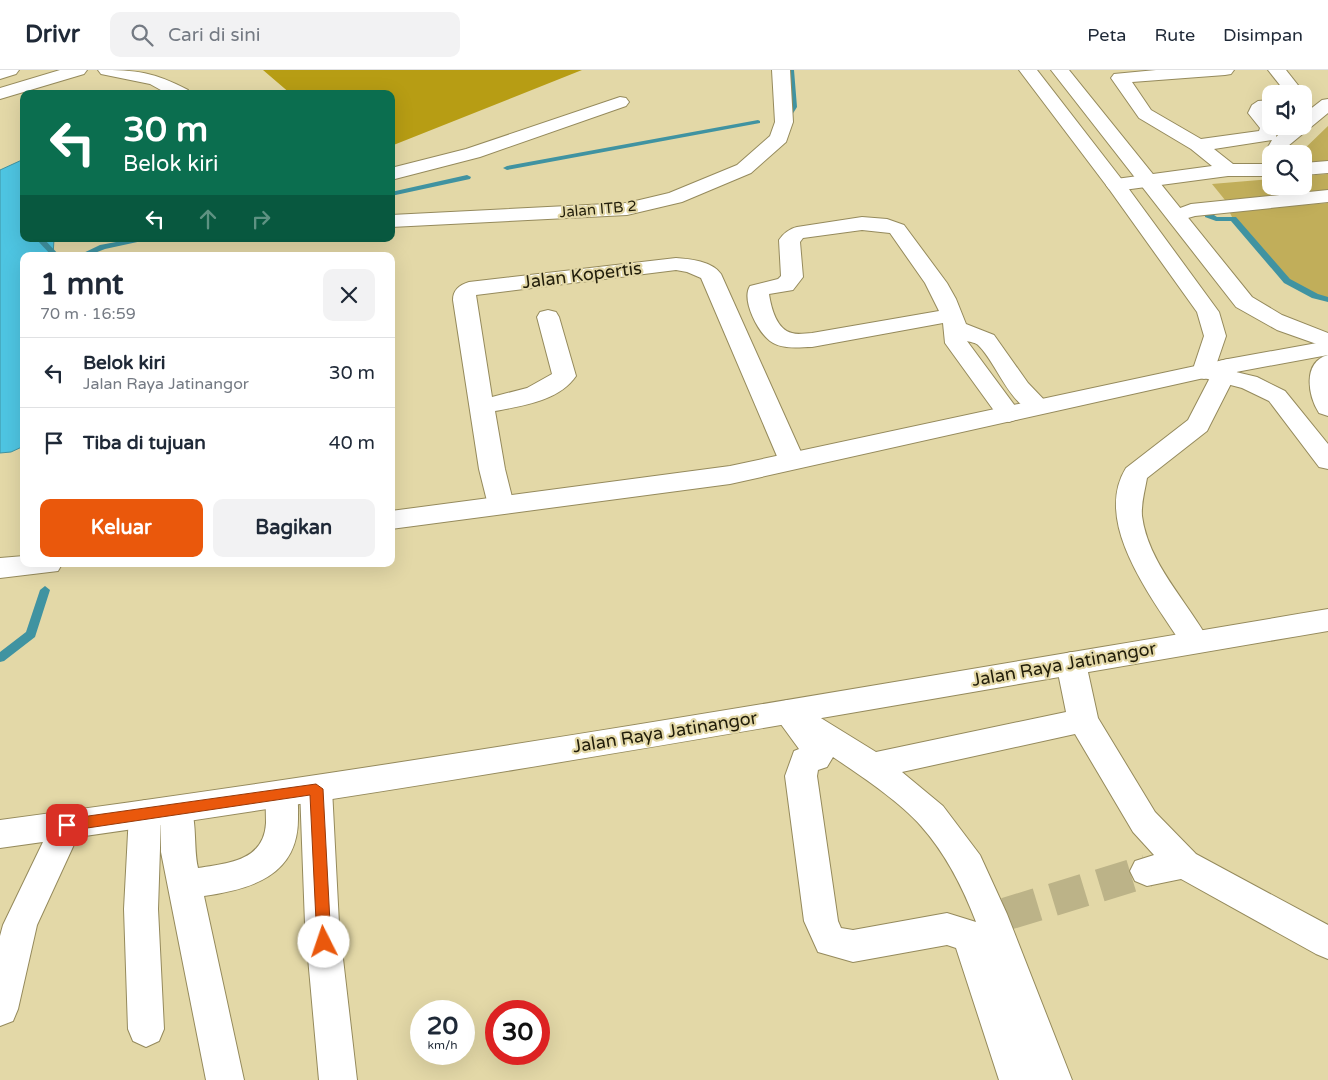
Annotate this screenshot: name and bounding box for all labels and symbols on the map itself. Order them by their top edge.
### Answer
street label: Jalan ITB 2 [558,197,638,221]
street label: Jalan Kopertis [521,257,643,293]
street label: Jalan Raya Jatinangor [970,637,1158,691]
street label: Jalan Raya Jatinangor [571,707,759,757]
pin [46,804,88,846]
position arrow [297,915,349,967]
speed limit sign: 30 [485,1000,550,1065]

